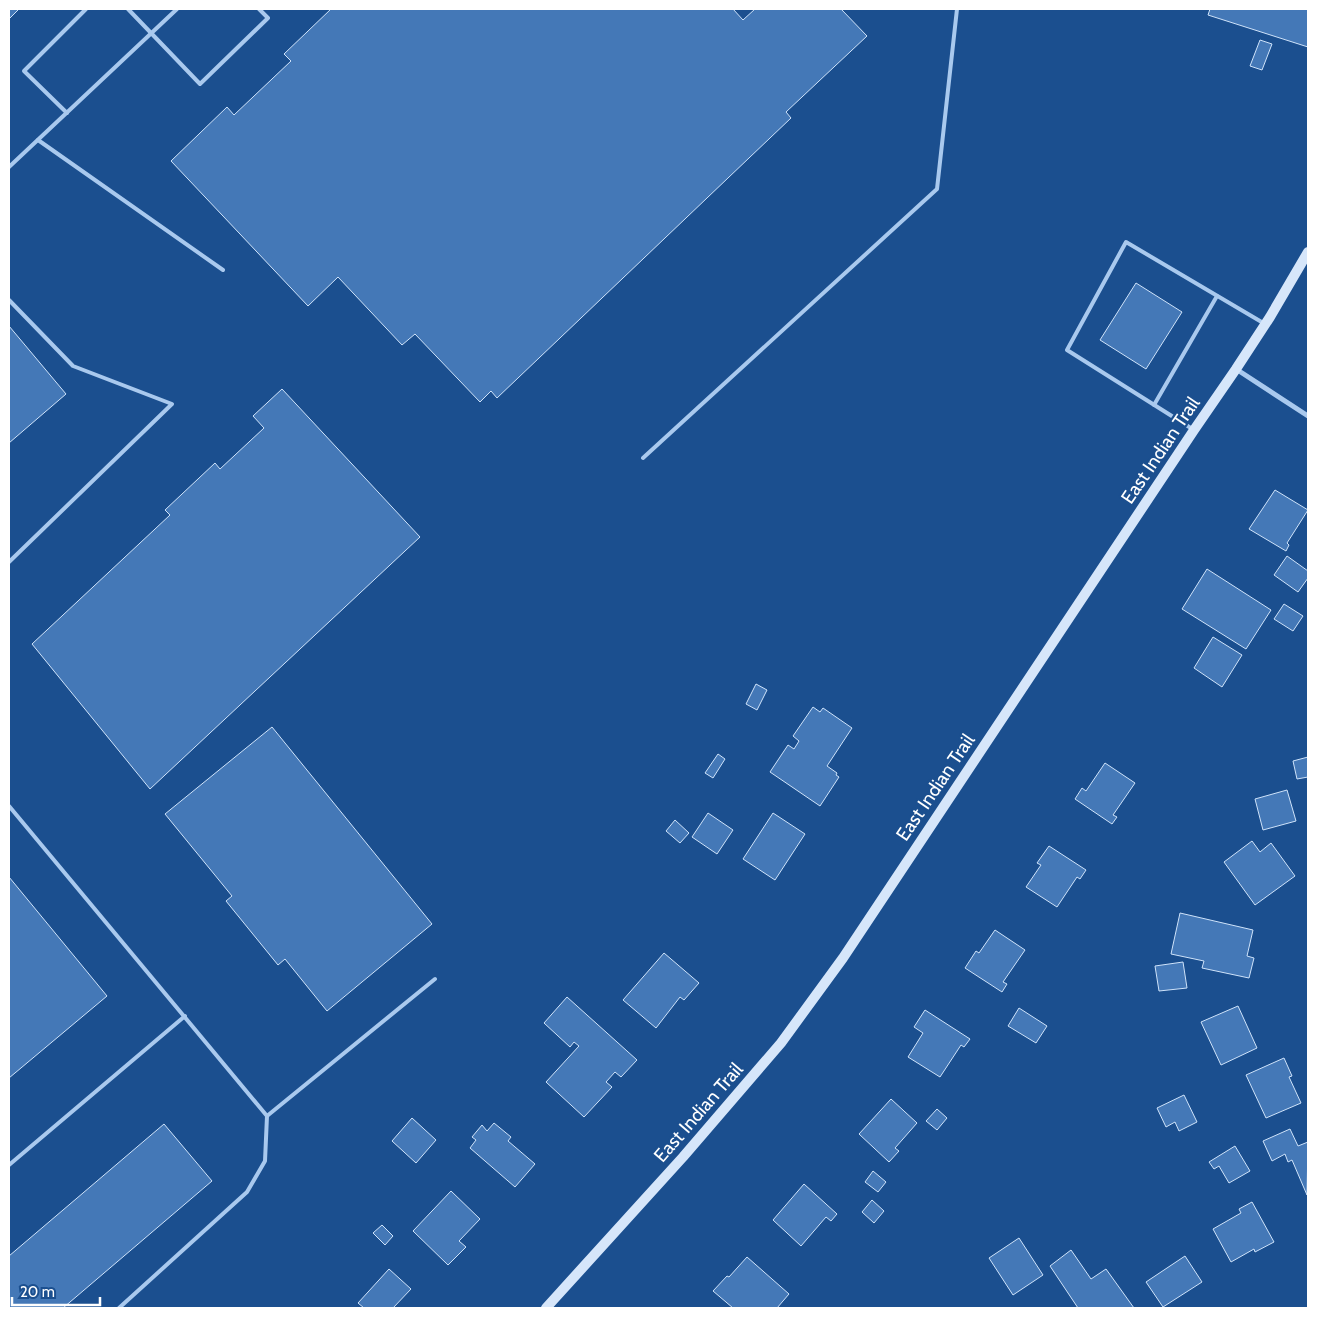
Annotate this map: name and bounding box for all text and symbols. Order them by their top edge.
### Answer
street label: East Indian Trail [1116,392,1205,508]
street label: East Indian Trail [891,729,980,845]
street label: East Indian Trail [649,1058,748,1167]
scale bar [12,1274,100,1306]
text: 20 m [20,1283,55,1301]

